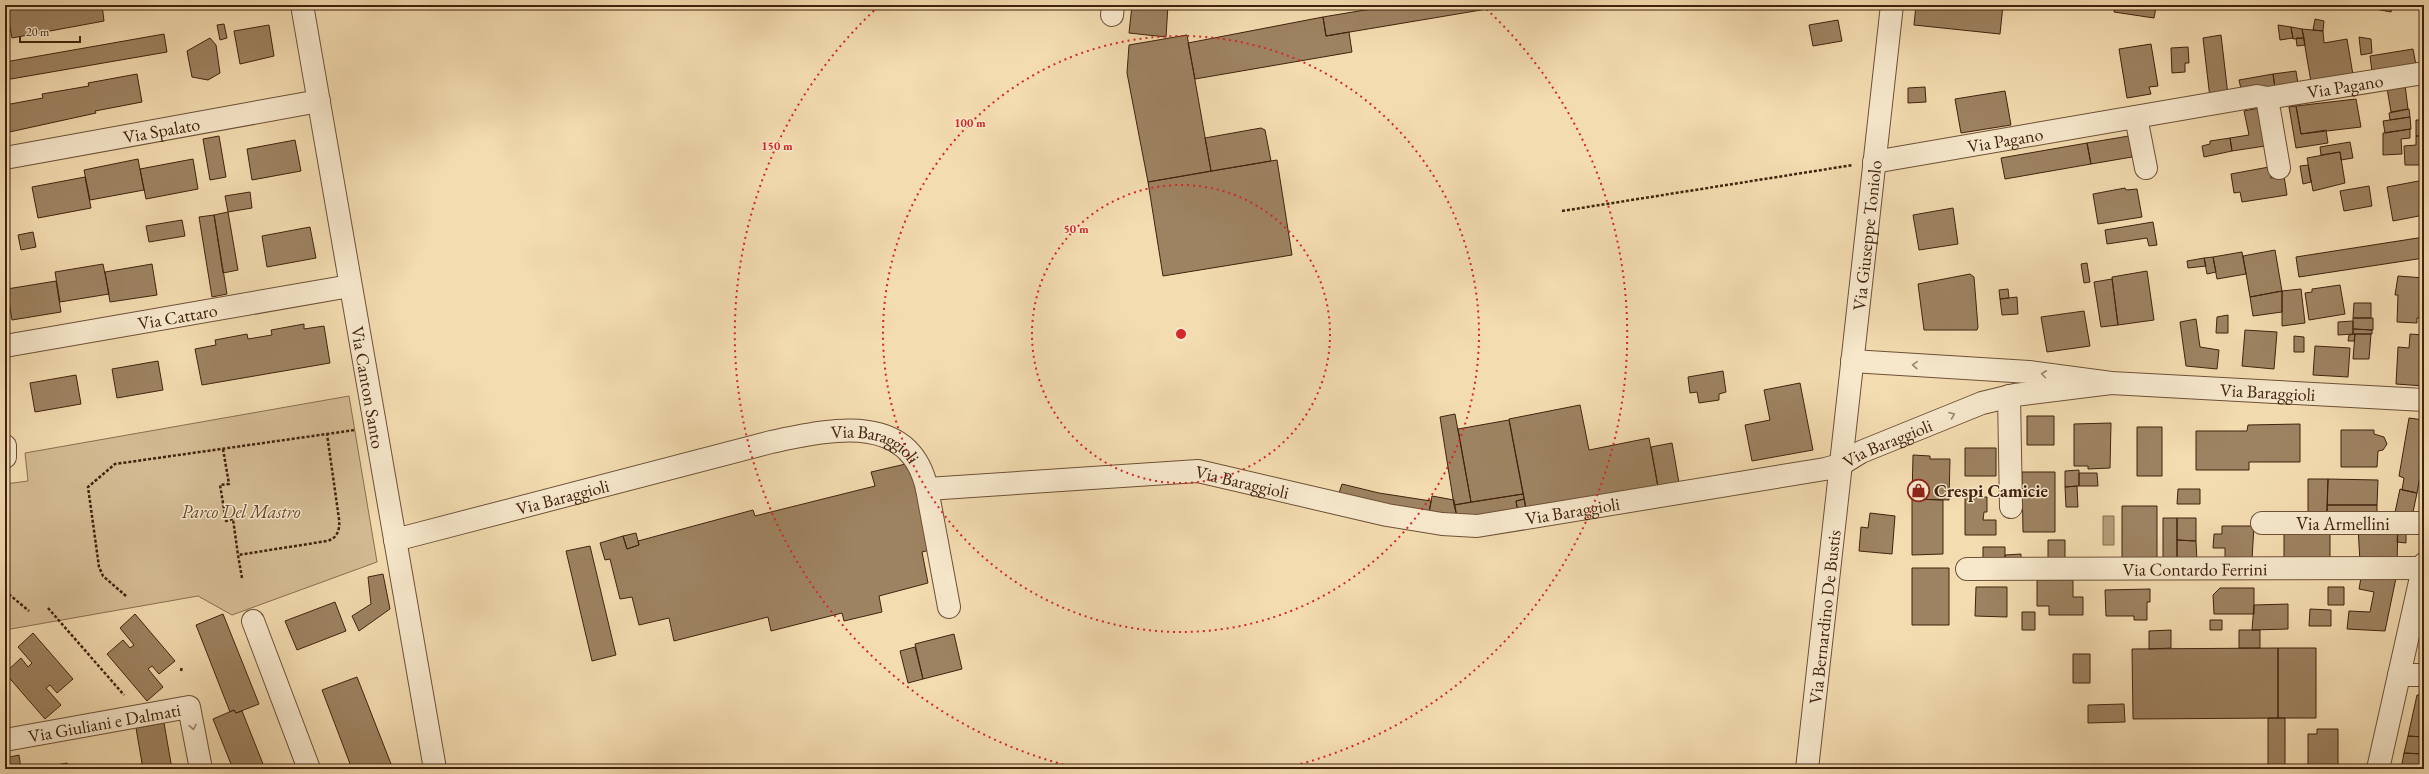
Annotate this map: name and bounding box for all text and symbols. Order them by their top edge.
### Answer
scale bar [20,18,80,44]
text: 20 m [26,24,50,40]
street label: Via Pagano [2305,68,2385,103]
street label: Via Spalato [121,111,202,148]
text: 100 m [954,115,986,131]
street label: Via Pagano [1965,122,2045,157]
text: 150 m [761,138,793,154]
street label: Via Giuseppe Toniolo [1847,159,1886,312]
text: 50 m [1063,221,1089,237]
street label: Via Cattaro [136,298,219,334]
street label: Via Canton Santo [347,324,391,450]
centre of rings [1174,327,1188,341]
one-way arrow [1912,361,1918,370]
one-way arrow [2041,370,2047,379]
street label: Via Baraggioli [2219,377,2317,406]
one-way arrow [1948,412,1956,420]
street label: Via Baraggioli [1838,413,1936,472]
street label: Via Baraggioli [830,419,926,468]
street label: Via Baraggioli [1193,459,1292,503]
street label: Via Baraggioli [513,473,612,520]
shop icon: Crespi Camicie [1906,477,1932,503]
place label: Crespi Camicie [1934,479,2048,502]
street label: Via Baraggioli [1523,491,1622,529]
park label: Parco Del Mastro [181,500,301,523]
street label: Via Armellini [2296,512,2390,535]
street label: Via Bernardino De Bustis [1803,529,1845,705]
street label: Via Contardo Ferrini [2123,557,2268,580]
street label: Via Giuliani e Dalmati [26,697,183,747]
one-way arrow [188,724,197,730]

